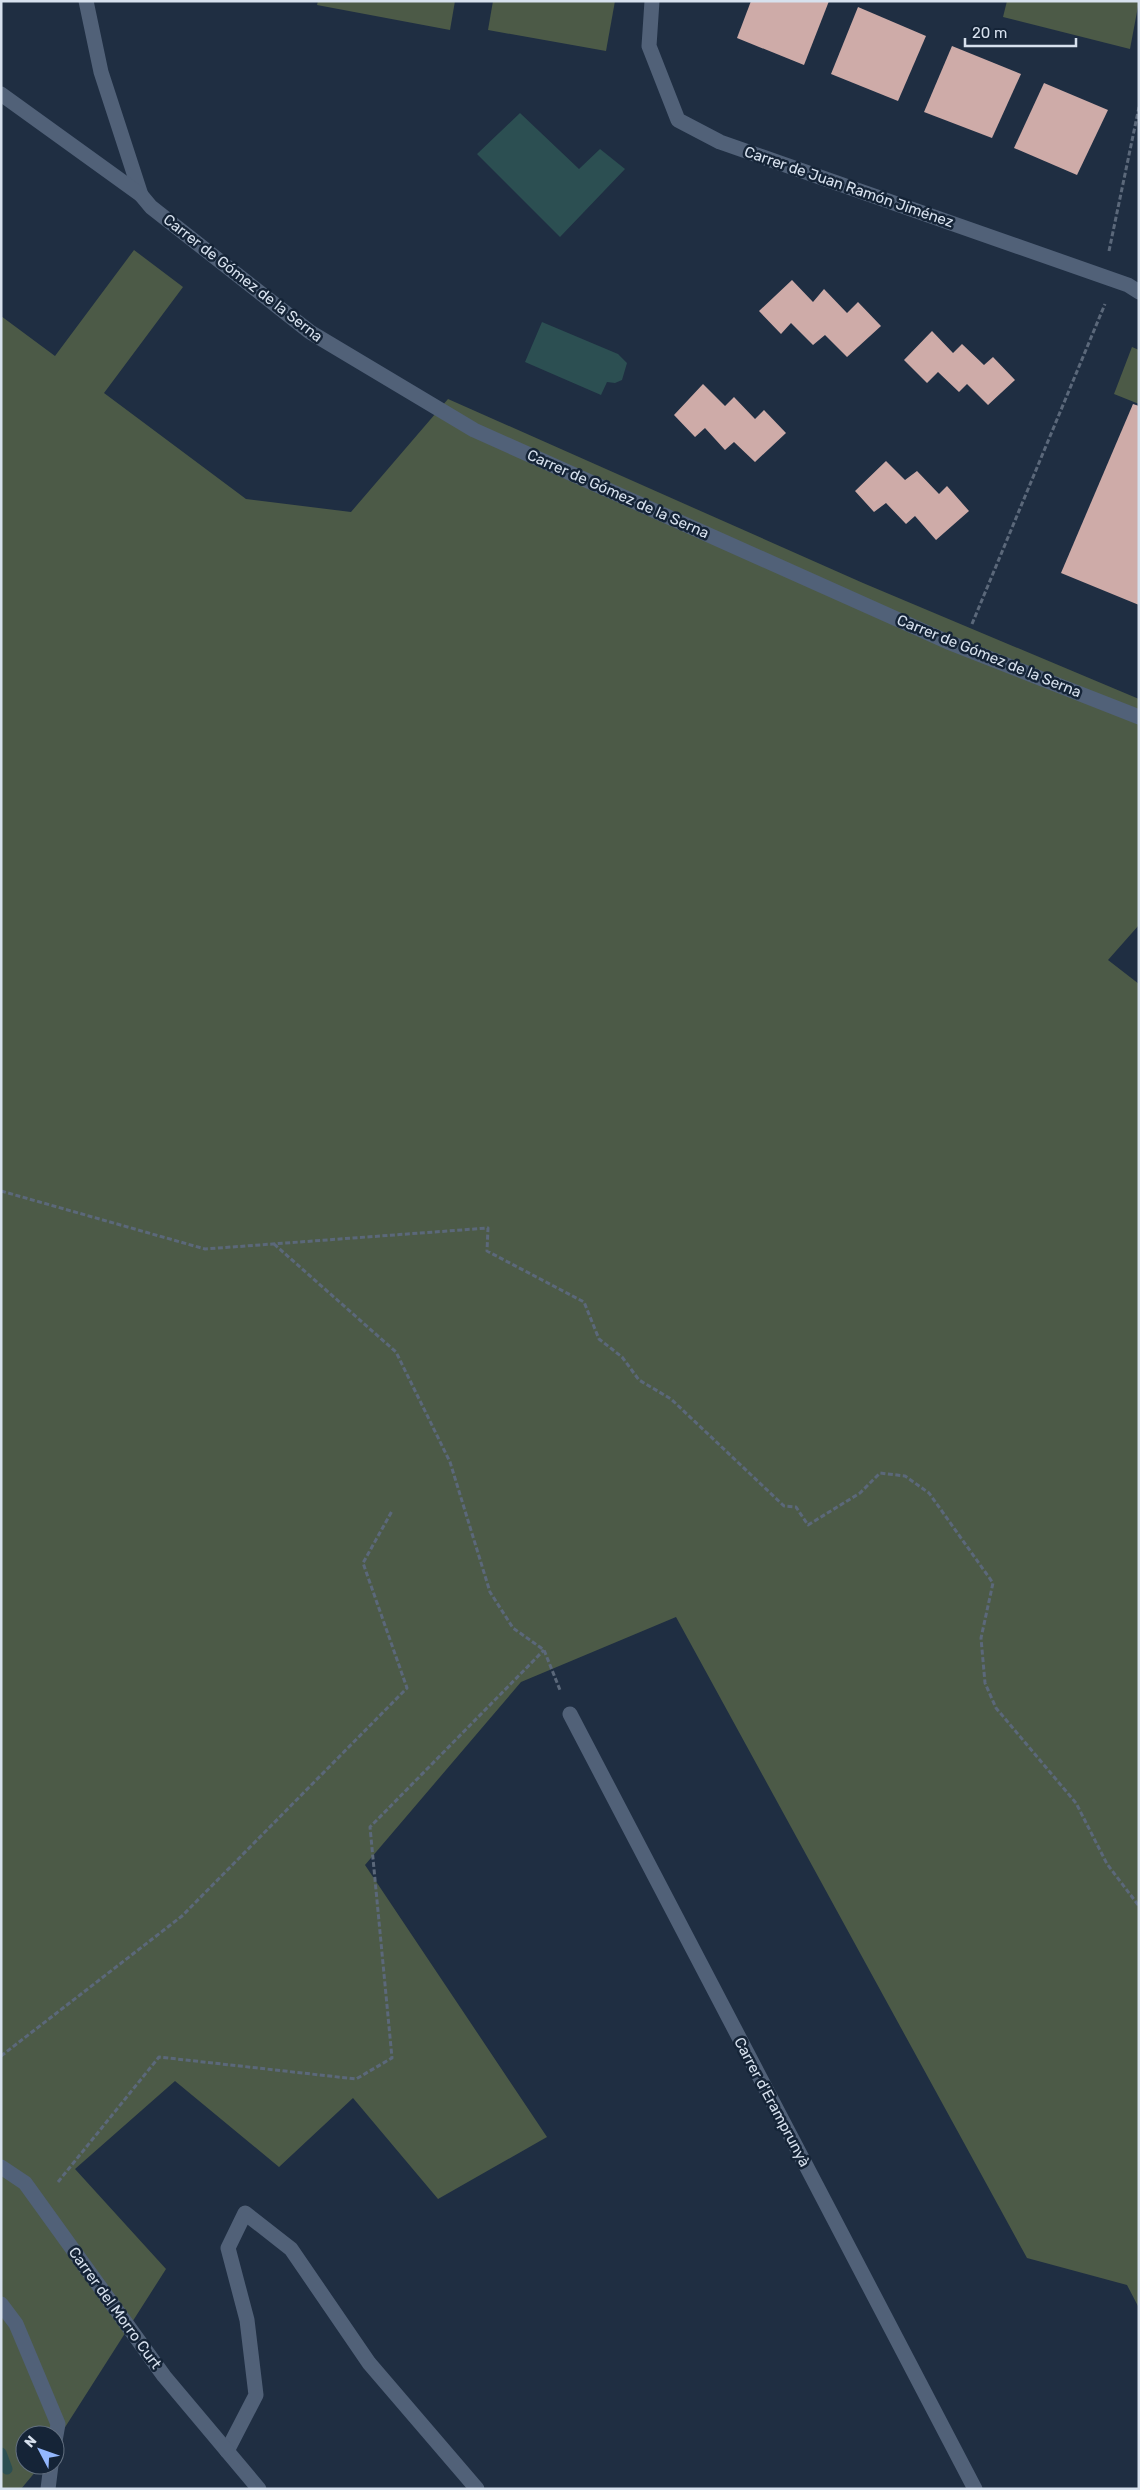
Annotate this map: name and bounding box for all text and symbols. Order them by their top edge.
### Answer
scale bar [965,15,1076,47]
text: 20 m [972,24,1007,42]
street label: Carrer de Juan Ramón Jiménez [742,143,956,231]
street label: Carrer de Gómez de la Serna [160,210,326,346]
street label: Carrer de Gómez de la Serna [524,446,712,542]
street label: Carrer de Gómez de la Serna [894,611,1084,701]
street label: Carrer d'Eramprunyà [730,2034,814,2170]
street label: Carrer del Morro Curt [65,2244,165,2373]
north arrow [15,2425,65,2475]
text: N [21,2432,40,2451]

